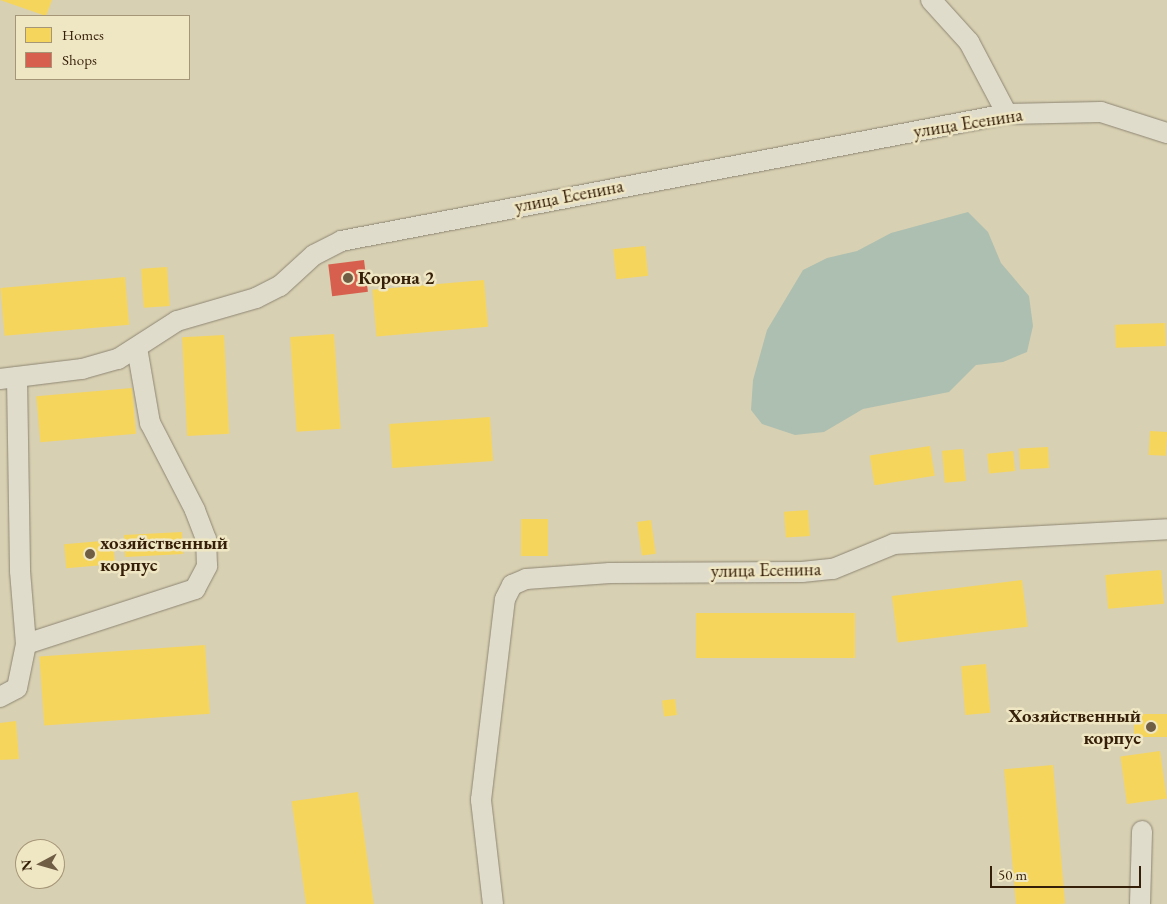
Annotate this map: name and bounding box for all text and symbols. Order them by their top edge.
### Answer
legend [15,15,190,80]
text: Homes [62,25,104,44]
text: Shops [62,50,97,69]
street label: улица Есенина [912,103,1024,143]
street label: улица Есенина [513,174,625,218]
place label: Корона 2 [358,267,434,289]
marker: Корона 2 [342,272,354,284]
place label: хозяйственный корпус [100,532,228,576]
marker: хозяйственный корпус [84,548,96,560]
street label: улица Есенина [711,558,821,582]
place label: Хозяйственный корпус [1008,705,1141,749]
marker: Хозяйственный корпус [1145,721,1157,733]
north arrow [15,839,65,889]
scale bar [992,856,1143,888]
text: N [17,859,36,872]
text: 50 m [998,865,1027,884]

